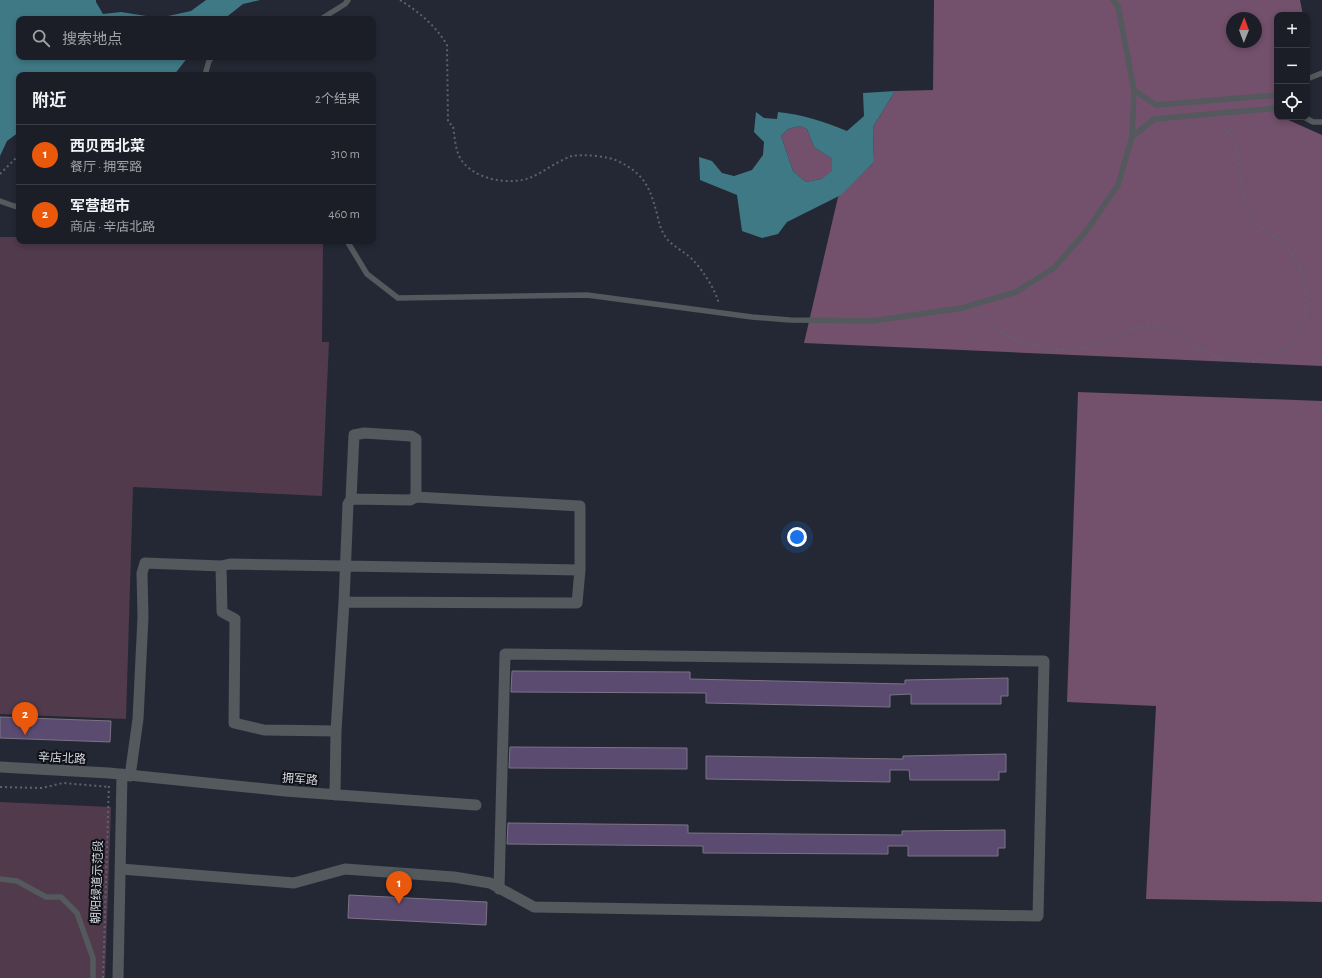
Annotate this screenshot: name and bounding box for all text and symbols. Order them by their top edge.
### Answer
north arrow [1226,12,1262,48]
map controls [1274,12,1310,120]
button: + [1274,12,1310,48]
search box [16,16,376,60]
icon: search [30,27,52,49]
text: 搜索地点 [62,32,122,47]
button: − [1274,48,1310,84]
button: locate [1274,84,1310,120]
text: 附近 [32,92,66,109]
text: 2个结果 [315,93,360,106]
text: 西贝西北菜 [70,139,145,154]
text: 1 [43,148,47,161]
text: 310 m [331,148,360,161]
text: 餐厅 · 拥军路 [70,161,142,174]
text: 军营超市 [70,199,130,214]
text: 2 [42,208,48,221]
text: 460 m [328,208,360,221]
text: 商店 · 辛店北路 [70,221,155,234]
your location [787,527,807,547]
pin: 2 [12,702,38,735]
street label: 辛店北路 [38,750,86,765]
street label: 拥军路 [282,771,318,786]
street label: 朝阳绿道示范段 [89,840,104,924]
pin: 1 [386,871,412,904]

